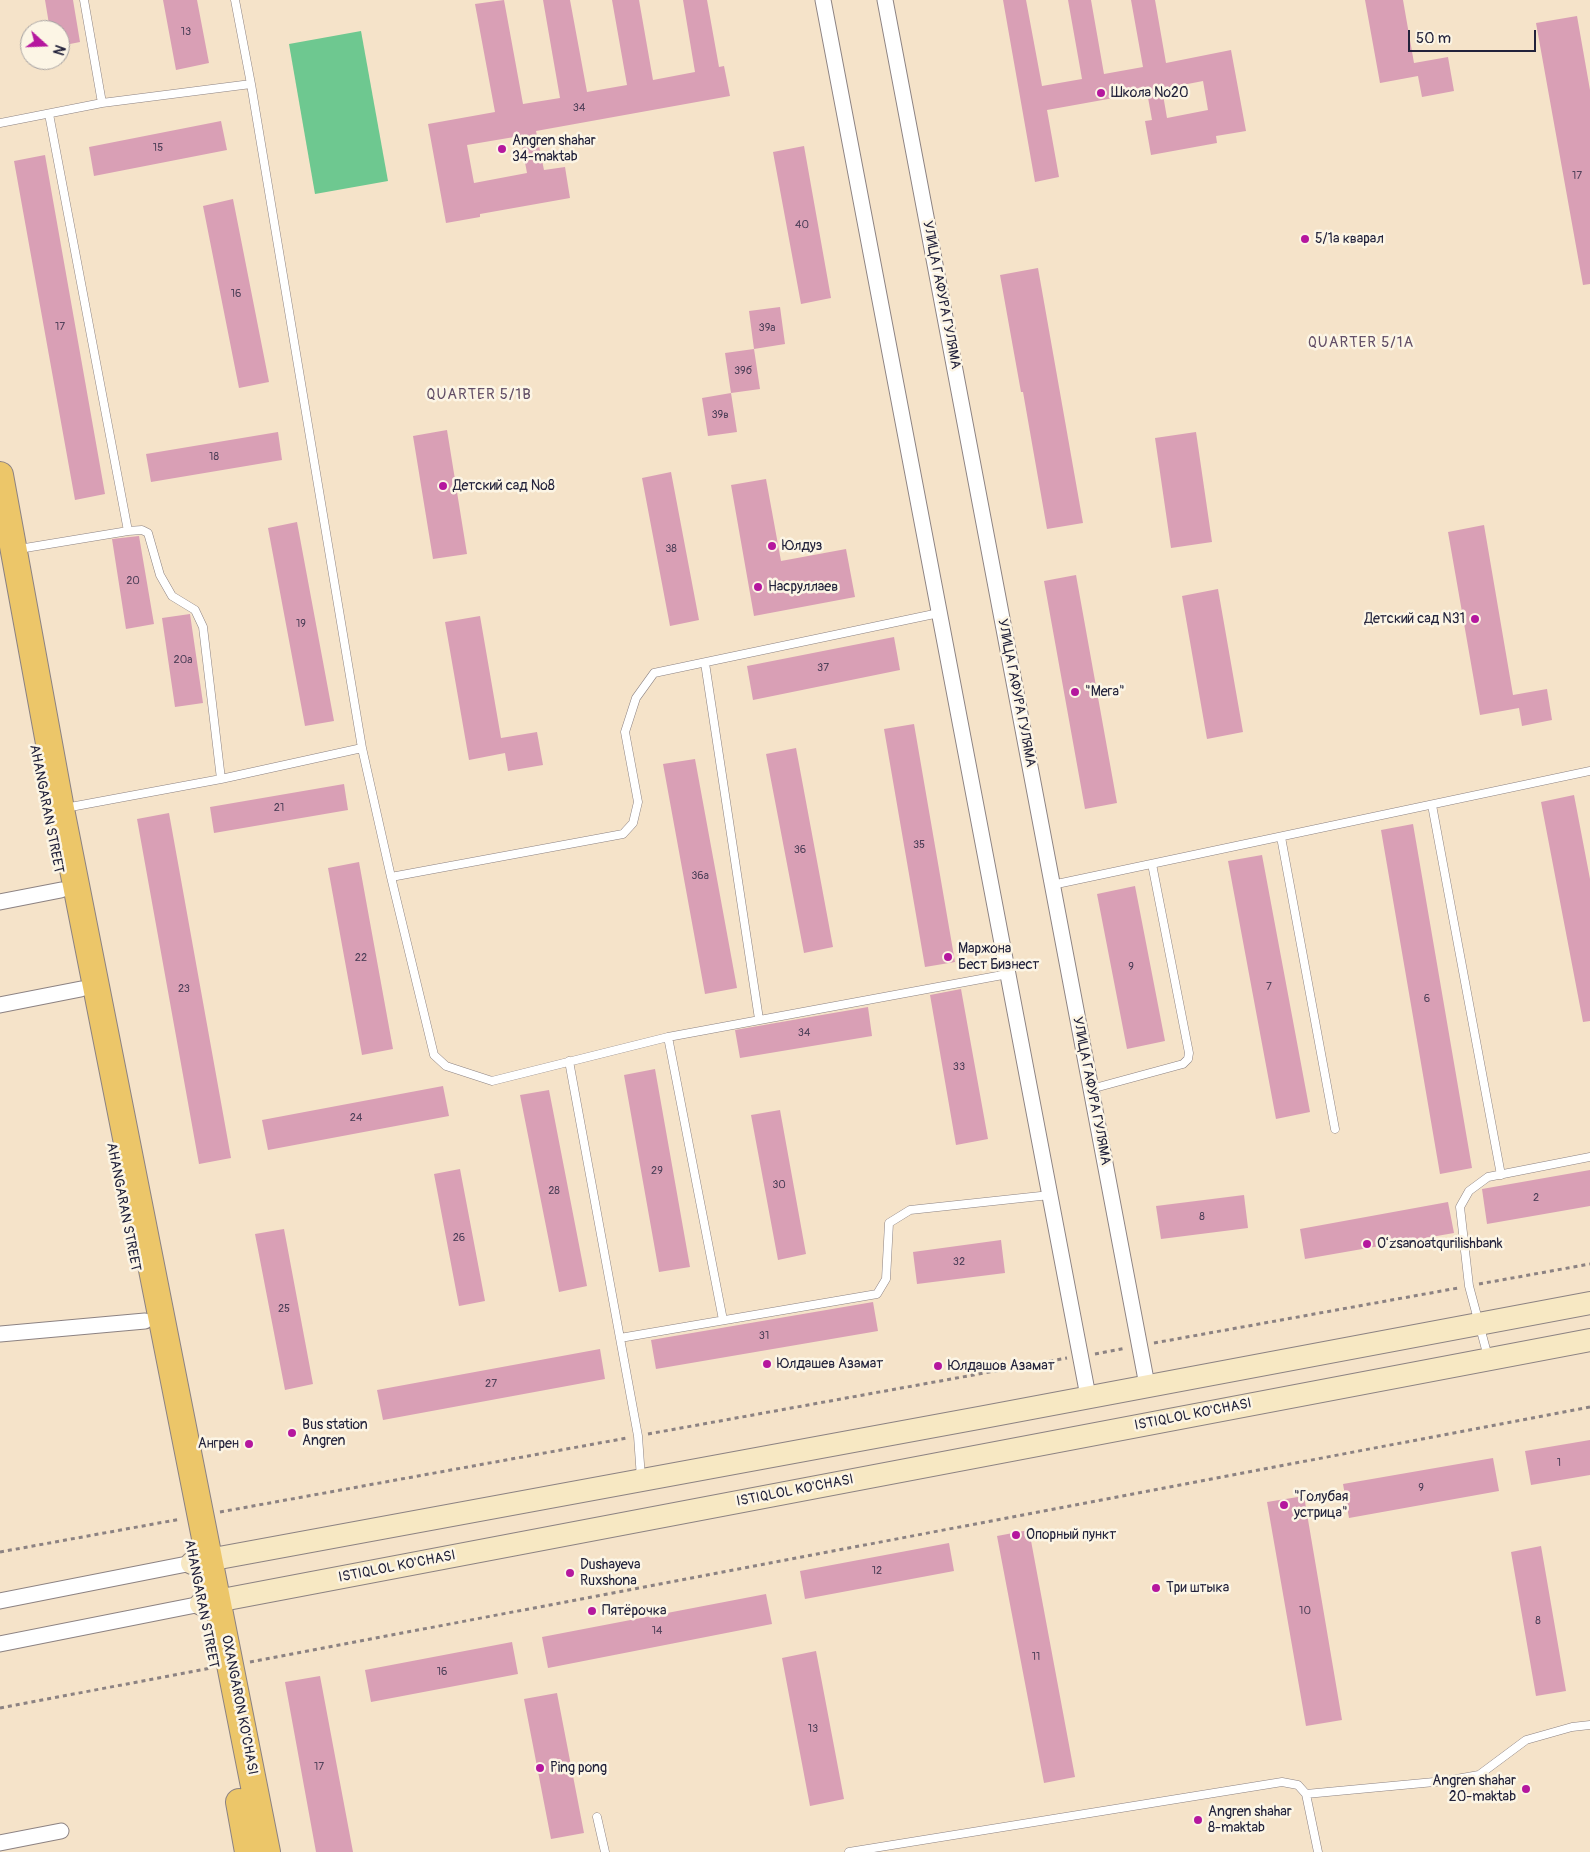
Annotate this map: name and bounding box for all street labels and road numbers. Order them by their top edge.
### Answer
street label: УЛИЦА ГАФУРА ГУЛЯМА [918,219,964,371]
street label: УЛИЦА ГАФУРА ГУЛЯМА [993,617,1039,769]
street label: AHANGARAN STREET [25,743,67,875]
street label: УЛИЦА ГАФУРА ГУЛЯМА [1068,1015,1114,1167]
street label: AHANGARAN STREET [102,1141,144,1273]
street label: ISTIQLOL KO'CHASI [1133,1395,1253,1435]
street label: ISTIQLOL KO'CHASI [735,1471,855,1511]
street label: AHANGARAN STREET [180,1538,222,1670]
street label: ISTIQLOL KO'CHASI [337,1547,457,1587]
street label: OXANGARON KO'CHASI [217,1634,261,1776]

